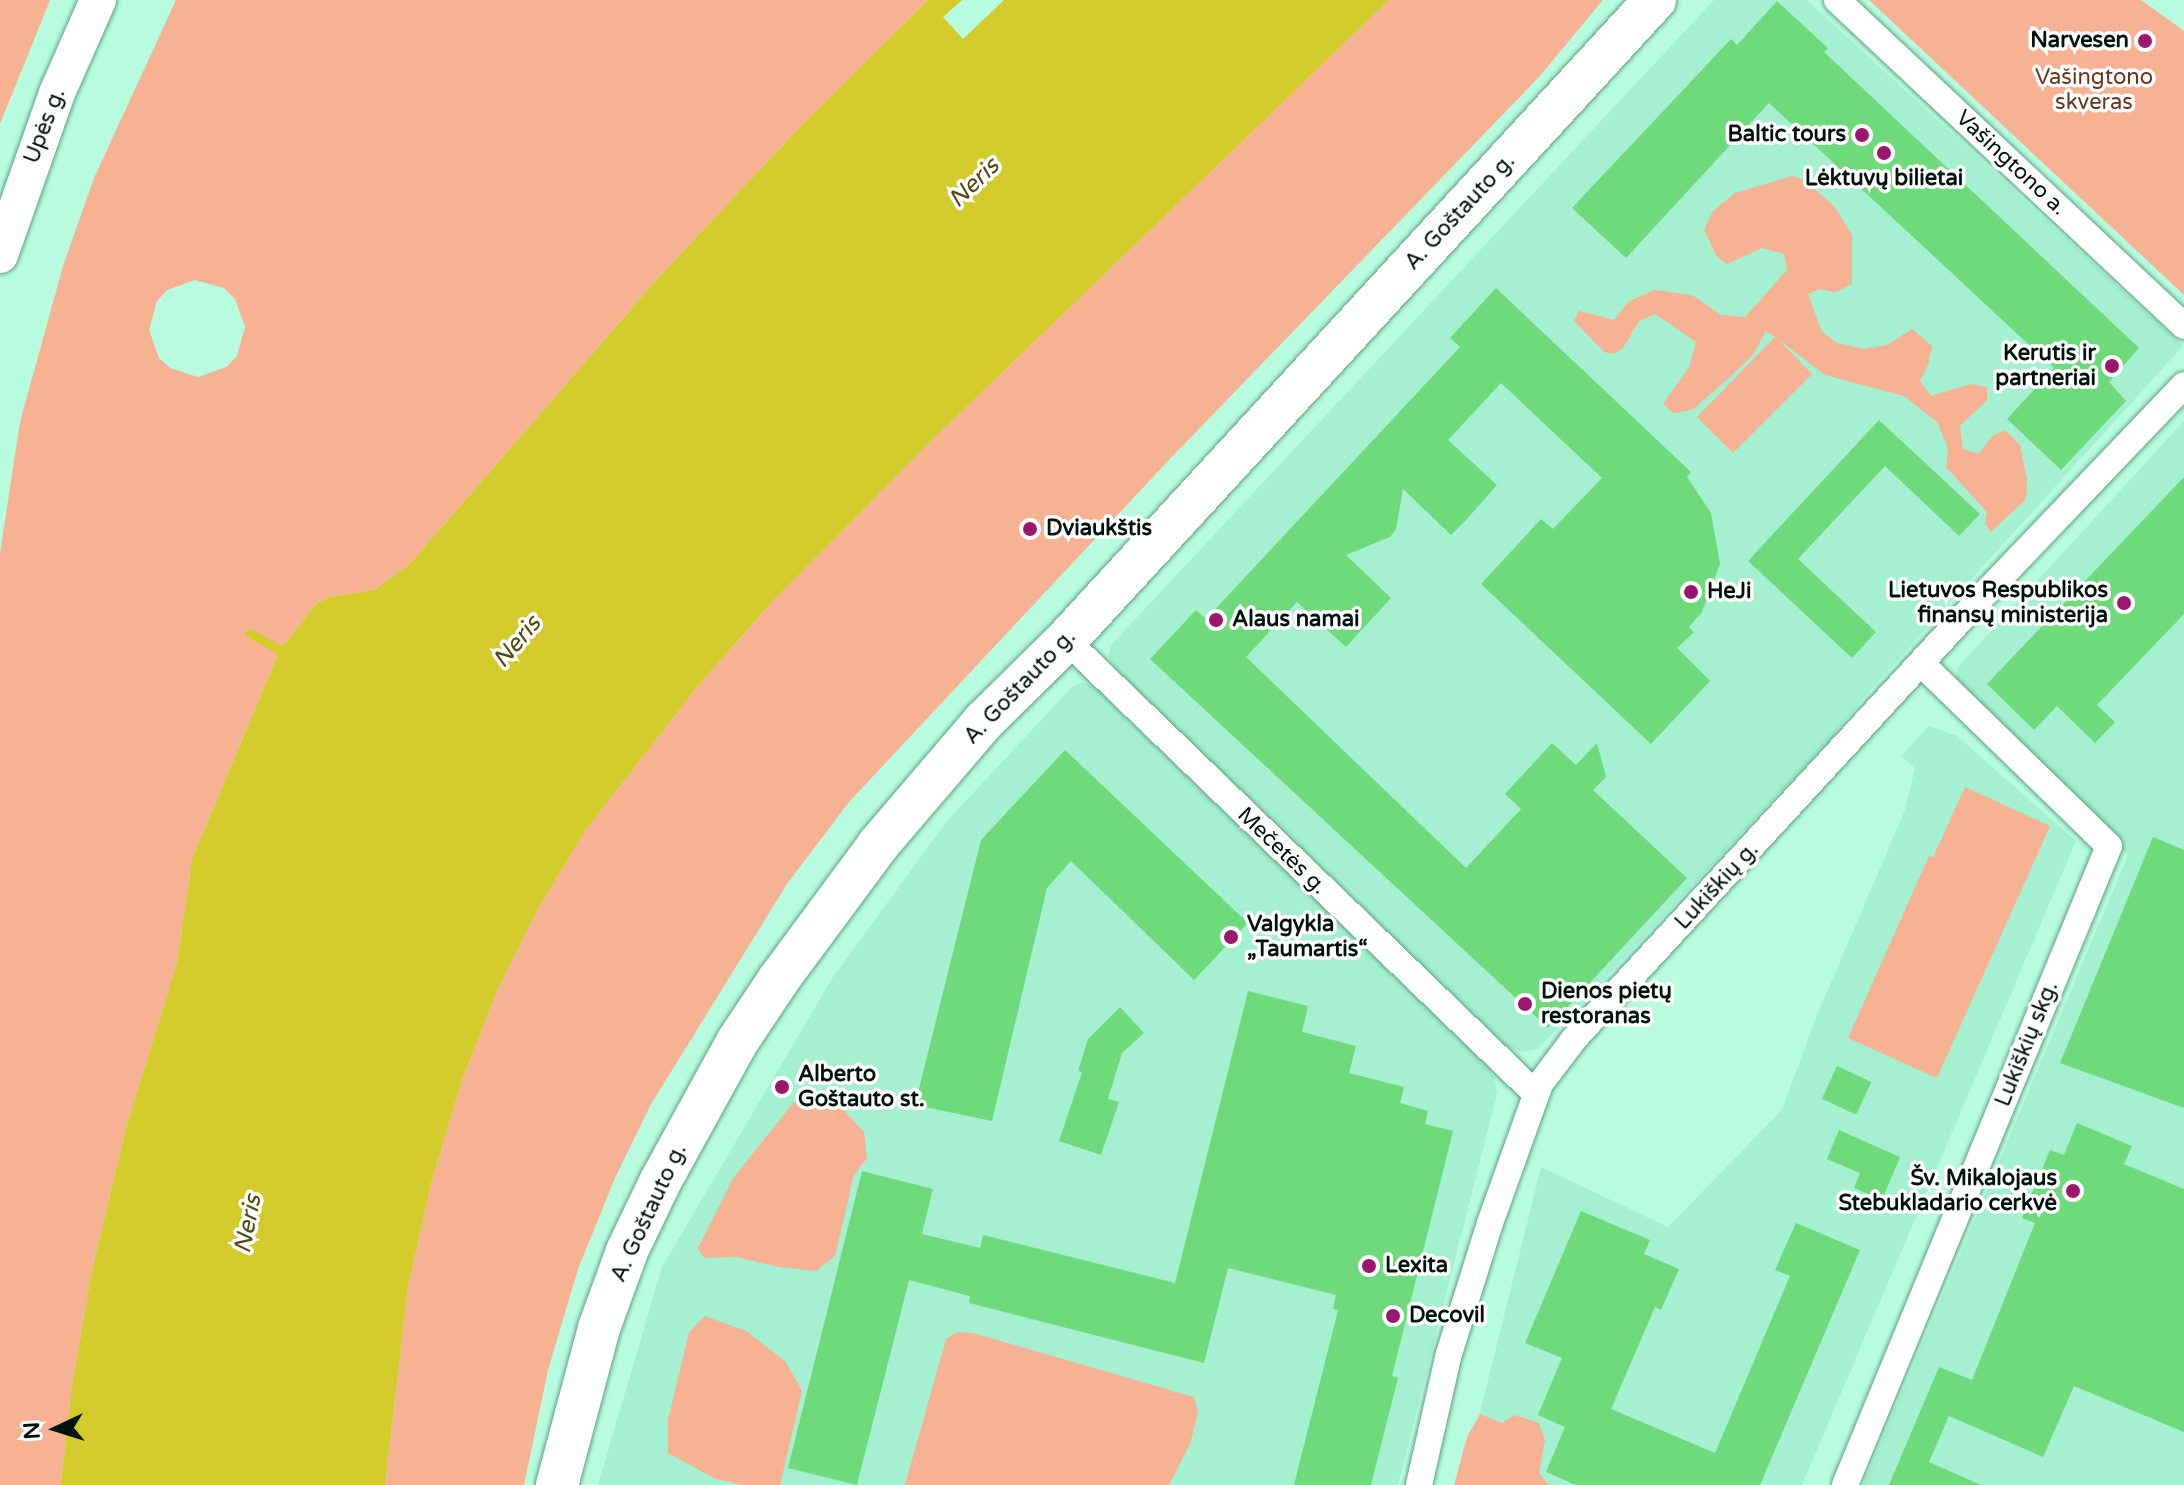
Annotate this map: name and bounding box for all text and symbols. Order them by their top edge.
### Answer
place label: Narvesen [2030,28,2129,54]
marker: Narvesen [2136,32,2154,50]
park label: Vašingtono skveras [2035,64,2153,116]
street label: Upės g. [19,85,71,167]
street label: Vašingtono a. [1950,105,2072,221]
place label: Baltic tours [1728,122,1846,148]
marker: Baltic tours [1853,126,1871,144]
marker: Lėktuvų bilietai [1875,144,1893,162]
street label: A. Goštauto g. [1399,148,1521,276]
water label: Neris [943,152,1005,214]
place label: Lėktuvų bilietai [1805,166,1963,192]
place label: Kerutis ir partneriai [1995,340,2096,392]
marker: Kerutis ir partneriai [2103,357,2121,375]
place label: Dviaukštis [1046,516,1152,542]
marker: Dviaukštis [1021,520,1039,538]
place label: Lietuvos Respublikos finansų ministerija [1888,577,2108,628]
place label: HeJi [1707,579,1751,605]
marker: HeJi [1682,583,1700,601]
marker: Lietuvos Respublikos finansų ministerija [2115,594,2133,612]
place label: Alaus namai [1232,607,1360,633]
water label: Neris [487,610,547,674]
marker: Alaus namai [1207,611,1225,629]
street label: A. Goštauto g. [959,624,1081,750]
street label: Mečetės g. [1232,802,1332,900]
street label: Lukiškių g. [1670,837,1764,935]
place label: Valgykla „Taumartis“ [1247,911,1368,962]
marker: Valgykla „Taumartis“ [1222,928,1240,946]
place label: Dienos pietų restoranas [1541,978,1672,1030]
street label: Lukiškių skg. [1990,978,2064,1110]
marker: Dienos pietų restoranas [1516,995,1534,1013]
place label: Alberto Goštauto st. [798,1061,925,1112]
marker: Alberto Goštauto st. [773,1078,791,1096]
street label: A. Goštauto g. [605,1140,693,1286]
place label: Šv. Mikalojaus Stebukladario cerkvė [1838,1165,2057,1216]
marker: Šv. Mikalojaus Stebukladario cerkvė [2064,1182,2082,1200]
water label: Neris [228,1192,268,1256]
place label: Lexita [1385,1253,1448,1279]
marker: Lexita [1360,1257,1378,1275]
place label: Decovil [1409,1303,1485,1329]
marker: Decovil [1384,1307,1402,1325]
north arrow [16,1389,96,1469]
text: N [18,1421,46,1440]

